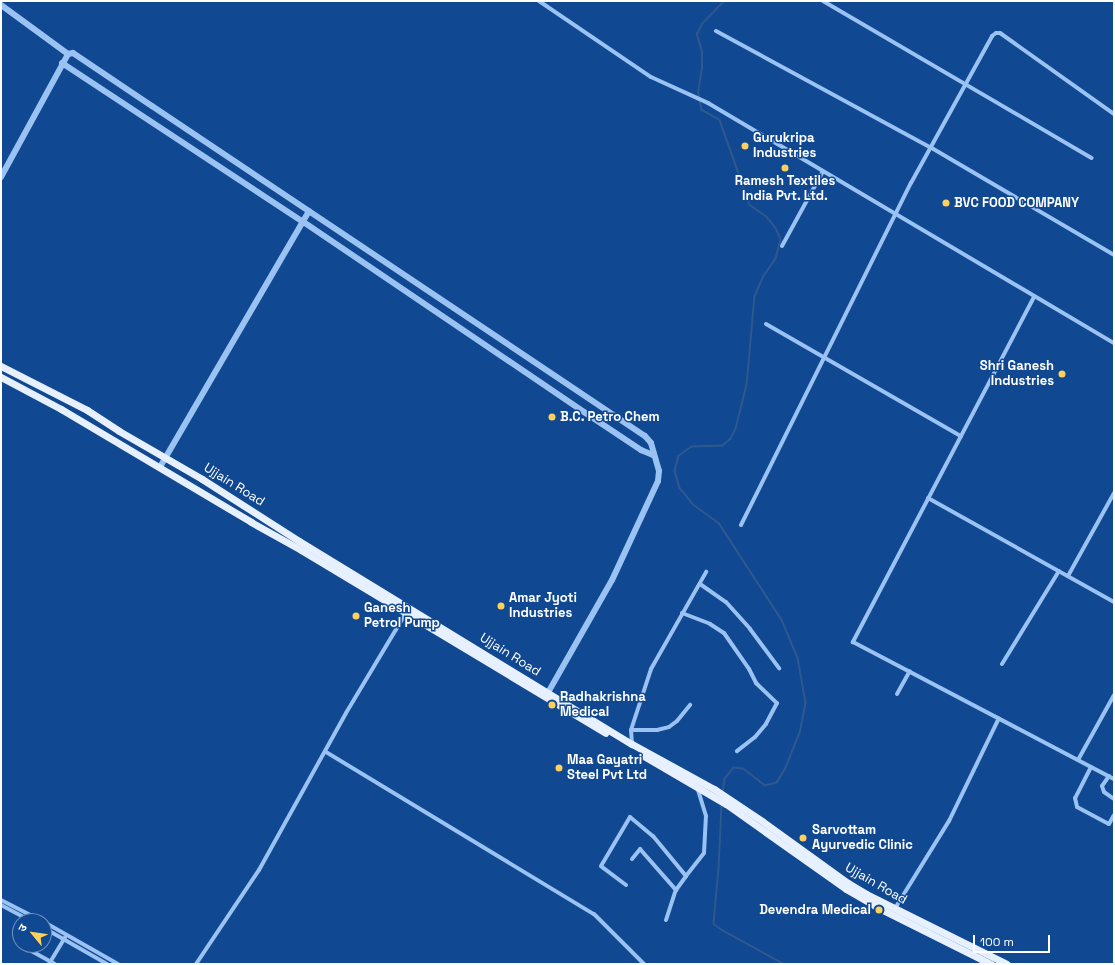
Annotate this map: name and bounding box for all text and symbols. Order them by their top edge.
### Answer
place label: Gurukripa Industries [753,131,816,162]
marker: Gurukripa Industries [740,141,750,151]
marker: Ramesh Textiles India Pvt. Ltd. [780,163,790,173]
place label: Ramesh Textiles India Pvt. Ltd. [735,174,835,205]
place label: BVC FOOD COMPANY [954,195,1079,211]
marker: BVC FOOD COMPANY [941,198,951,208]
place label: Shri Ganesh Industries [980,359,1054,390]
marker: Shri Ganesh Industries [1057,369,1067,379]
place label: B.C. Petro Chem [560,409,660,425]
marker: B.C. Petro Chem [547,412,557,422]
street label: Ujjain Road [201,460,267,510]
place label: Amar Jyoti Industries [509,591,577,622]
place label: Ganesh Petrol Pump [364,601,440,632]
marker: Amar Jyoti Industries [496,601,506,611]
marker: Ganesh Petrol Pump [351,611,361,621]
street label: Ujjain Road [477,630,543,680]
place label: Radhakrishna Medical [560,690,646,721]
marker: Radhakrishna Medical [547,700,557,710]
place label: Maa Gayatri Steel Pvt Ltd [567,753,647,784]
marker: Maa Gayatri Steel Pvt Ltd [554,763,564,773]
place label: Sarvottam Ayurvedic Clinic [812,823,913,854]
marker: Sarvottam Ayurvedic Clinic [797,832,809,844]
street label: Ujjain Road [842,860,910,908]
place label: Devendra Medical [759,902,871,918]
marker: Devendra Medical [874,905,884,915]
north arrow [12,913,52,953]
text: उ [15,921,30,934]
scale bar [975,927,1052,953]
text: 100 m [980,934,1014,950]

